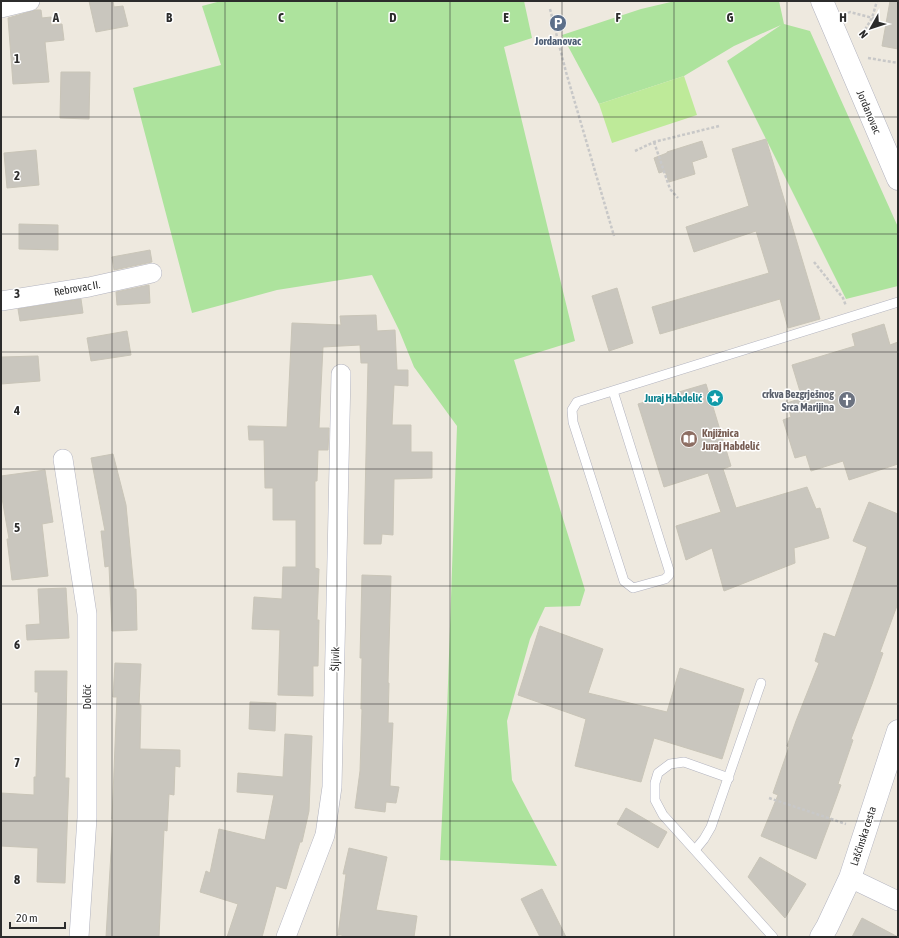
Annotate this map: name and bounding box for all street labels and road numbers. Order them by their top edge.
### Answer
street label: Jordanovac [854,88,884,136]
street label: Rebrovac II. [53,278,101,298]
street label: Šljivik [329,646,341,671]
street label: Dolčić [81,684,93,709]
street label: Laščinska cesta [848,805,878,867]

